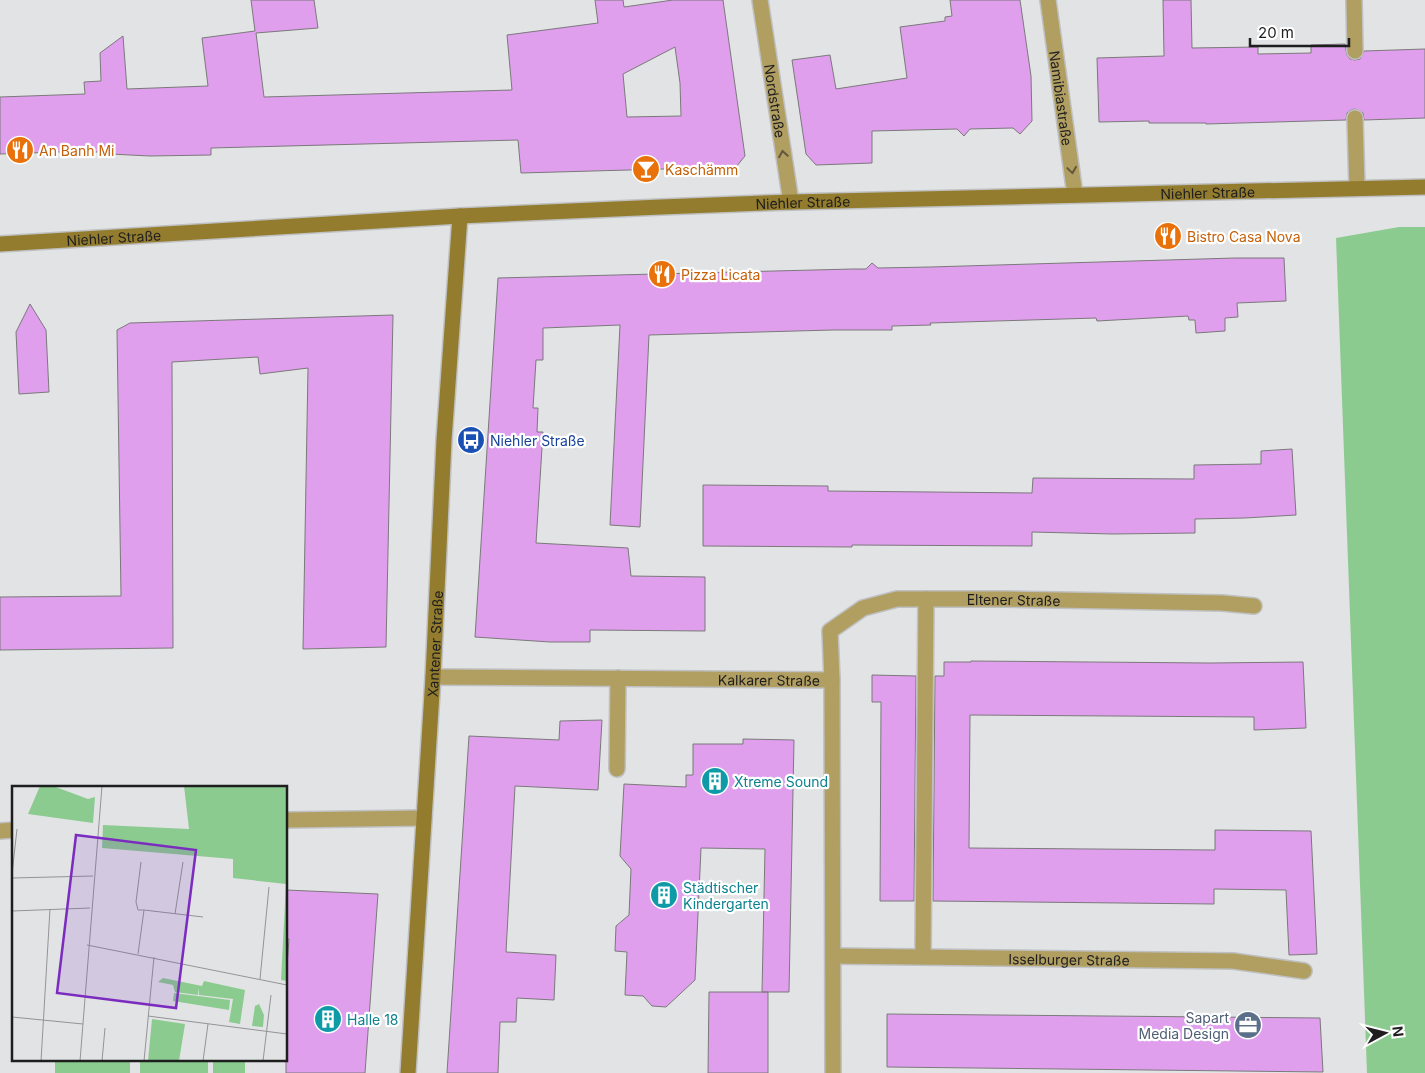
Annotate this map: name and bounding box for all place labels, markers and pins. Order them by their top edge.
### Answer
restaurant icon: An Banh Mi [5,135,35,165]
place label: An Banh Mi [39,142,114,159]
bar icon: Kaschämm [631,154,661,184]
place label: Kaschämm [665,161,738,178]
restaurant icon: Bistro Casa Nova [1153,221,1183,251]
place label: Bistro Casa Nova [1187,228,1301,245]
restaurant icon: Pizza Licata [647,259,677,289]
place label: Pizza Licata [681,266,760,283]
bus stop icon: Niehler Straße [456,425,486,455]
place label: Niehler Straße [490,432,585,449]
building icon: Xtreme Sound [700,766,730,796]
place label: Xtreme Sound [734,773,828,790]
place label: Städtischer Kindergarten [683,879,769,912]
building icon: Städtischer Kindergarten [649,880,679,910]
building icon: Halle 18 [313,1004,343,1034]
place label: Sapart Media Design [1139,1009,1229,1042]
office icon: Sapart Media Design [1233,1010,1263,1040]
place label: Halle 18 [347,1011,399,1028]

